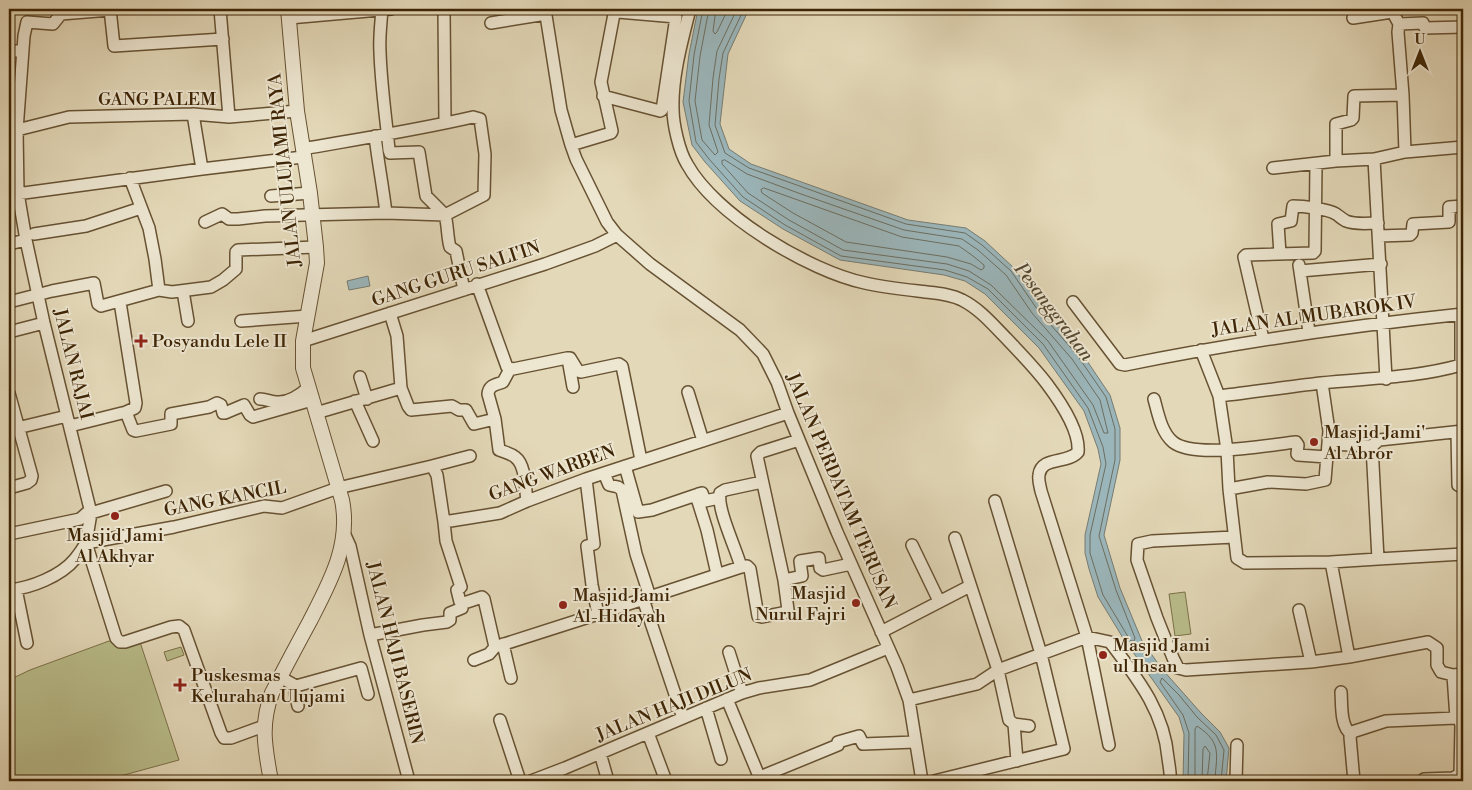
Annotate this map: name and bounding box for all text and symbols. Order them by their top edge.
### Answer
north arrow [1394,28,1444,78]
text: U [1415,31,1426,49]
street label: JALAN ULUJAMI RAYA [263,72,307,269]
street label: GANG PALEM [98,88,216,111]
street label: GANG GURU SALI'IN [369,236,544,312]
water label: Pesanggrahan [1008,257,1099,366]
street label: JALAN AL MUBAROK IV [1209,290,1418,342]
street label: JALAN RAJAI [48,305,98,422]
place label: Posyandu Lele II [152,330,287,353]
marker: Posyandu Lele II [134,334,148,348]
street label: JALAN PERDATAM TERUSAN [780,369,902,613]
place label: Masjid Jami' Al Abror [1323,421,1425,465]
marker: Masjid Jami' Al Abror [1308,436,1320,448]
street label: GANG WARBEN [486,439,619,507]
street label: GANG KANCIL [162,476,288,522]
marker: Masjid Jami Al Akhyar [109,510,121,522]
place label: Masjid Jami Al Akhyar [66,524,164,568]
street label: JALAN HAJI BASERIN [361,558,429,747]
place label: Masjid Nurul Fajri [755,582,847,626]
place label: Masjid Jami Al-Hidayah [572,584,670,628]
marker: Masjid Nurul Fajri [850,597,862,609]
marker: Masjid Jami Al-Hidayah [557,599,569,611]
place label: Masjid Jami ul Ihsan [1113,634,1210,678]
marker: Masjid Jami ul Ihsan [1097,649,1109,661]
street label: JALAN HAJI DILUN [592,663,756,747]
place label: Puskesmas Kelurahan Ulujami [191,664,345,708]
marker: Puskesmas Kelurahan Ulujami [173,678,187,692]

